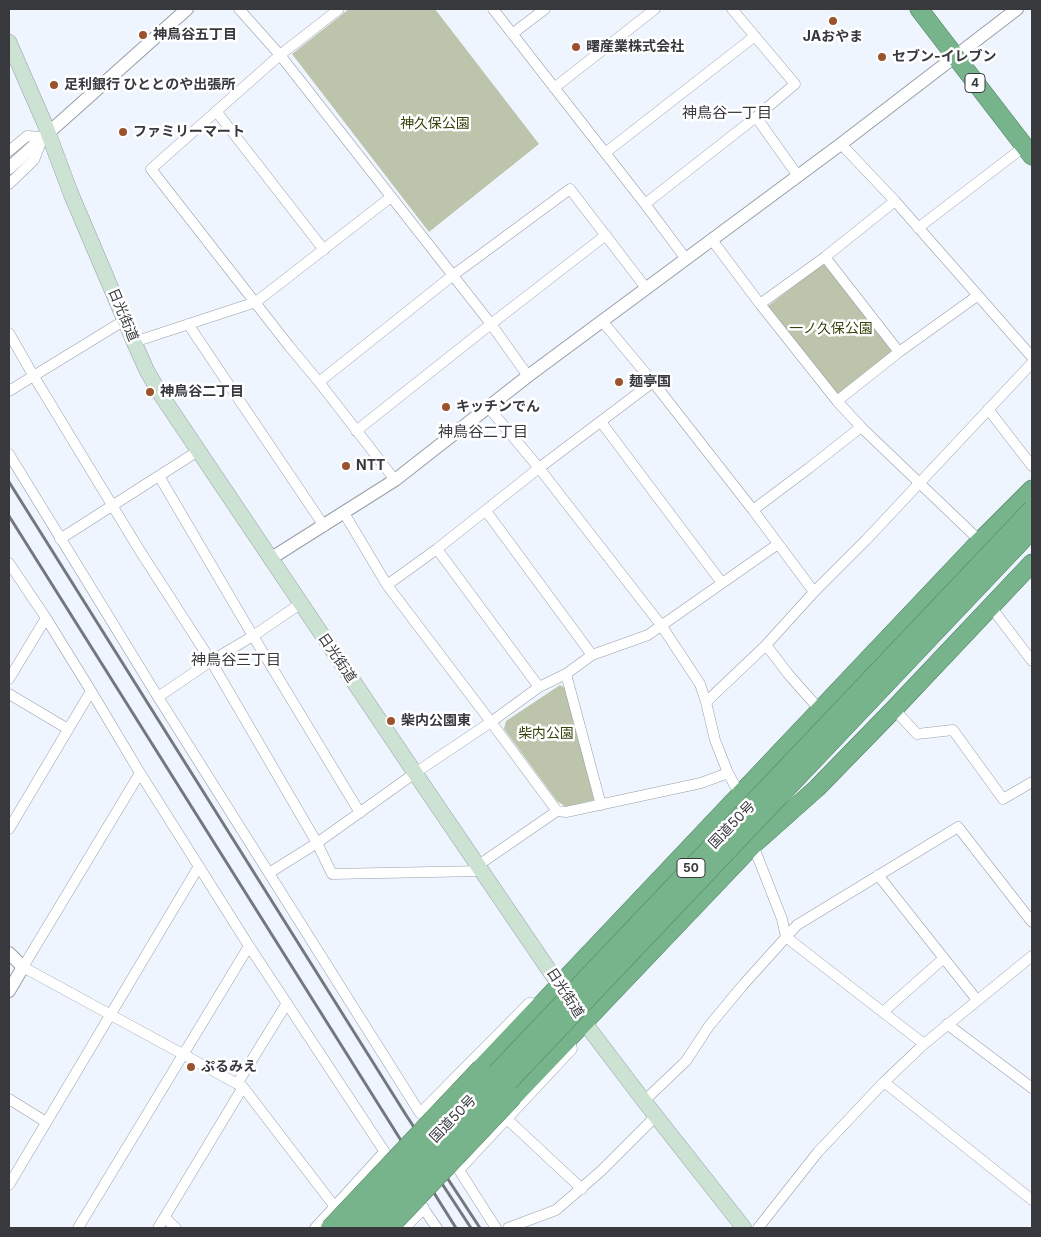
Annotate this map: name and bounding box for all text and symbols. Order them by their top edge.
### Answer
marker: JAおやま [827,15,839,27]
place label: 神鳥谷五丁目 [153,27,237,43]
marker: 神鳥谷五丁目 [137,29,149,41]
place label: JAおやま [803,29,863,45]
place label: 曙産業株式会社 [586,39,684,55]
marker: 曙産業株式会社 [570,41,582,53]
place label: セブン-イレブン [892,49,997,65]
marker: セブン-イレブン [876,51,888,63]
road number: 4 [965,74,985,92]
place label: 足利銀行 ひととのや出張所 [64,77,235,93]
marker: 足利銀行 ひととのや出張所 [48,79,60,91]
district label: 神鳥谷一丁目 [682,104,772,122]
park label: 神久保公園 [400,116,470,132]
place label: ファミリーマート [133,124,245,140]
marker: ファミリーマート [117,126,129,138]
street label: 日光街道 [104,286,142,344]
park label: 一ノ久保公園 [789,321,873,337]
place label: 麺亭国 [629,374,671,390]
marker: 麺亭国 [613,376,625,388]
place label: 神鳥谷二丁目 [160,384,244,400]
marker: 神鳥谷二丁目 [144,386,156,398]
place label: キッチンでん [456,399,540,415]
marker: キッチンでん [440,401,452,413]
district label: 神鳥谷二丁目 [438,423,528,441]
place label: NTT [356,458,385,474]
marker: NTT [340,460,352,472]
street label: 日光街道 [314,630,360,686]
district label: 神鳥谷三丁目 [191,651,281,669]
place label: 柴内公園東 [401,713,471,729]
marker: 柴内公園東 [385,715,397,727]
park label: 柴内公園 [518,726,574,742]
street label: 国道50号 [705,798,759,852]
road number: 50 [677,858,705,878]
street label: 日光街道 [543,965,587,1021]
place label: ぷるみえ [201,1059,257,1075]
marker: ぷるみえ [185,1061,197,1073]
street label: 国道50号 [426,1092,480,1146]

